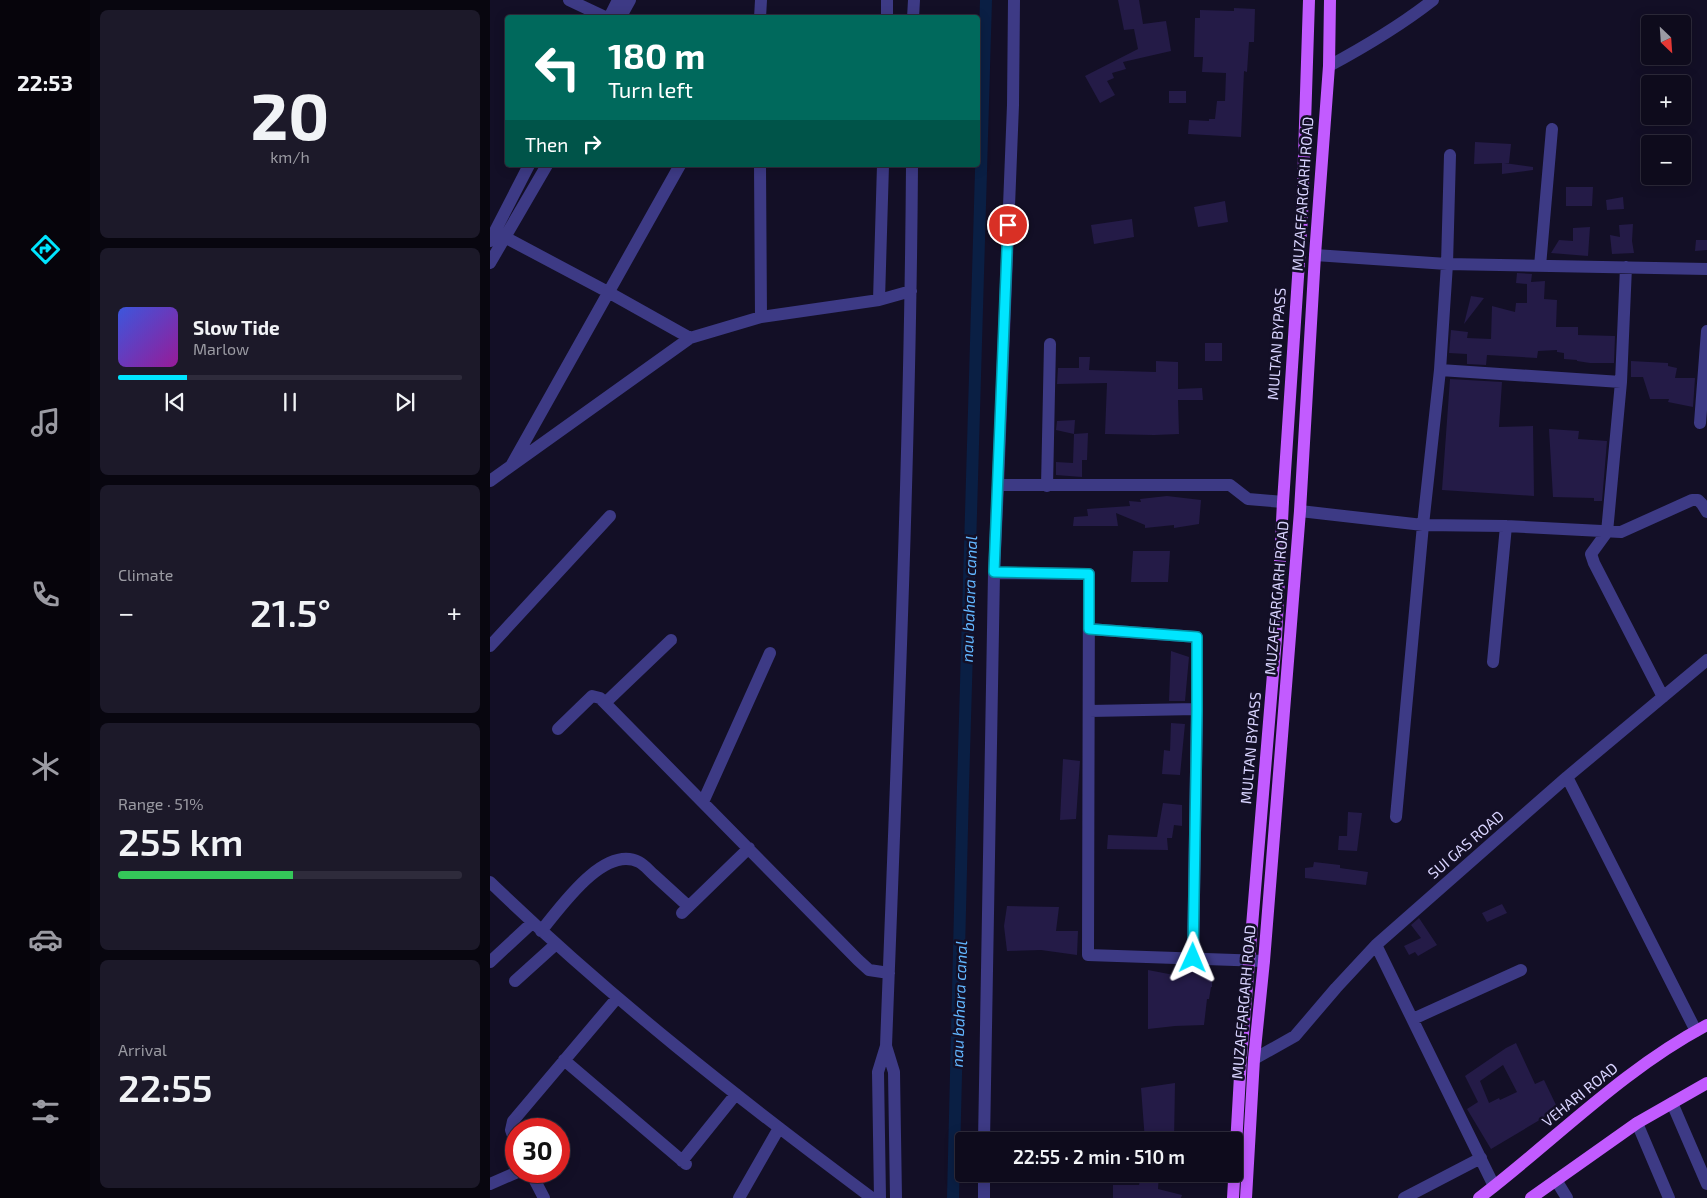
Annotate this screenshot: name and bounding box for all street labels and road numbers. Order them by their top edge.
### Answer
street label: MUZAFFARGARH ROAD [1288,116,1316,272]
street label: MULTAN BYPASS [1263,287,1289,401]
street label: MUZAFFARGARH ROAD [1260,520,1292,676]
street label: MULTAN BYPASS [1236,691,1264,805]
street label: SUI GAS ROAD [1424,806,1507,882]
street label: MUZAFFARGARH ROAD [1227,924,1259,1080]
street label: VEHARI ROAD [1538,1058,1621,1130]

